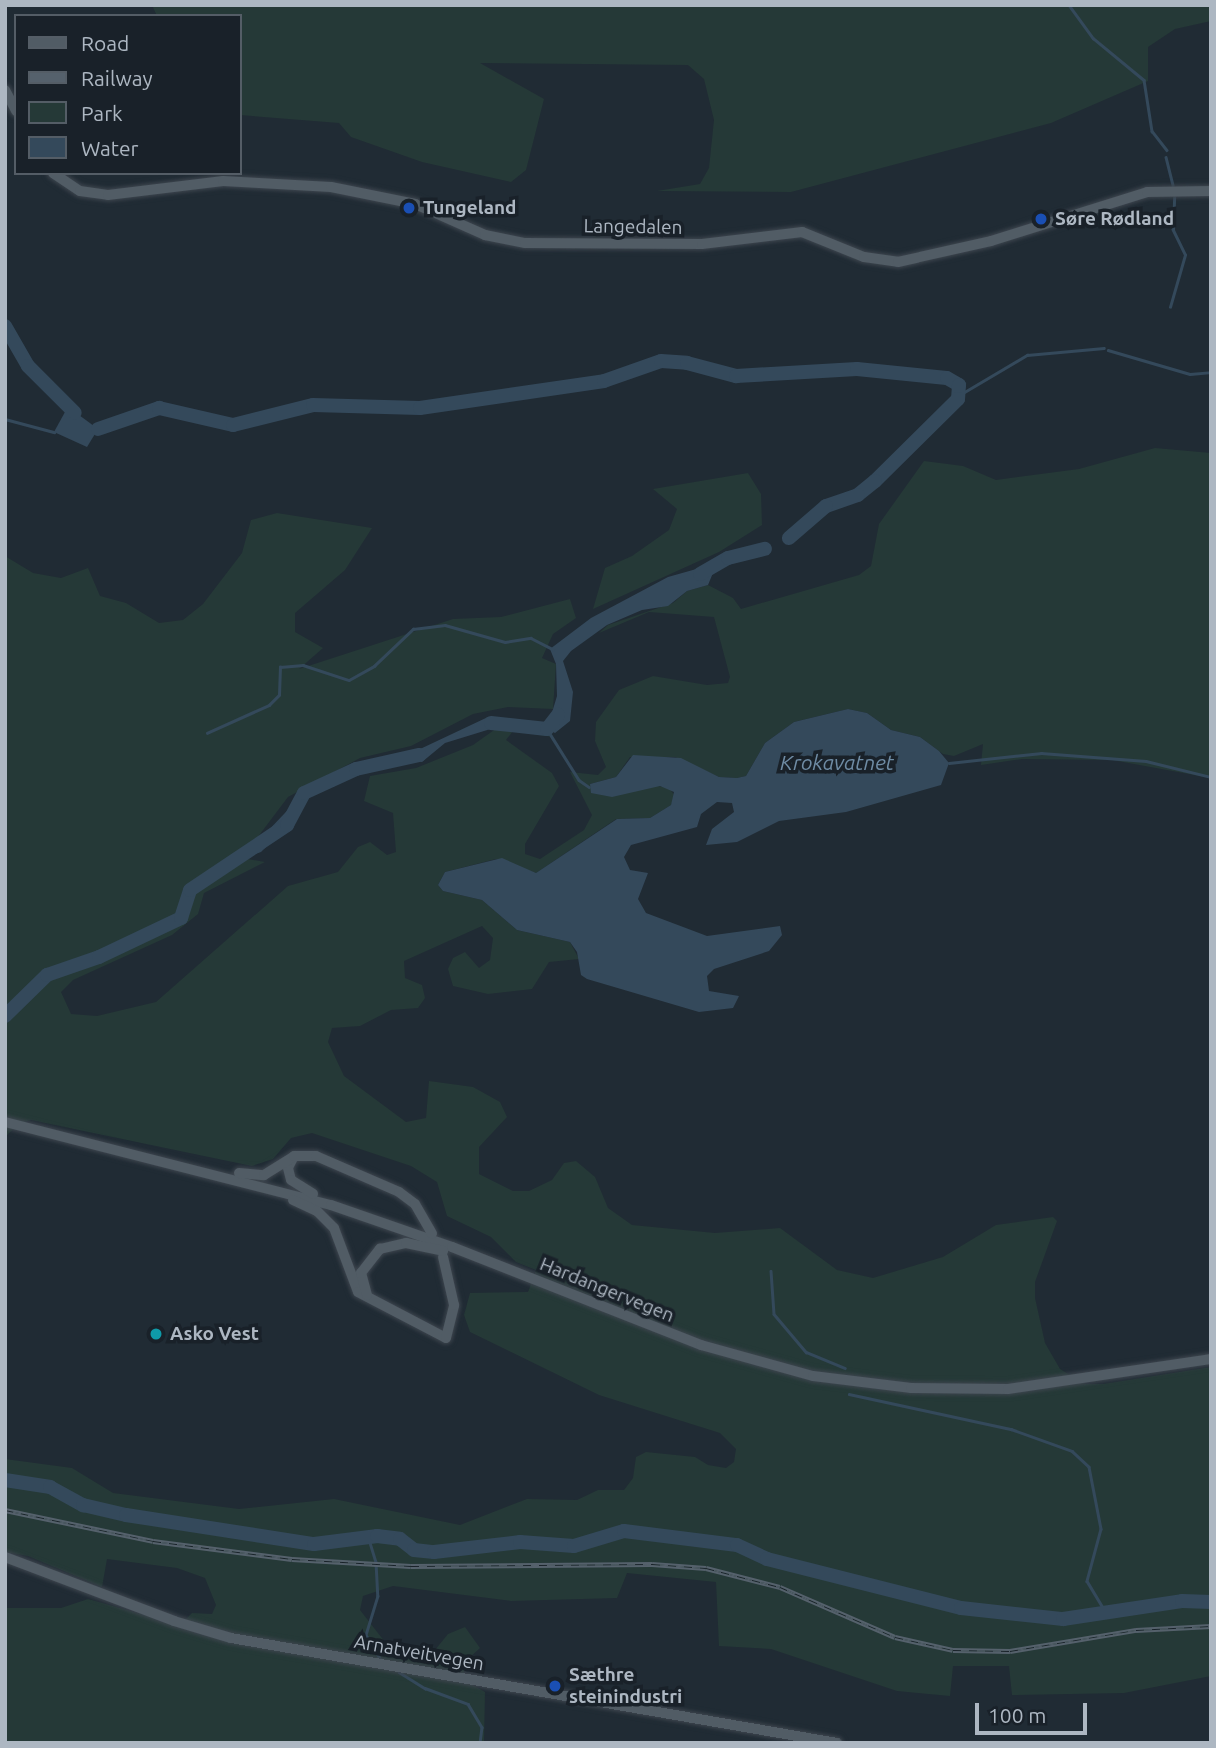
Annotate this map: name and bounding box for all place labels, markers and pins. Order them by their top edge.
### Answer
place label: Tungeland [423,197,516,219]
marker: Tungeland [401,200,417,216]
place label: Søre Rødland [1055,208,1174,230]
marker: Søre Rødland [1033,211,1049,227]
place label: Asko Vest [170,1323,259,1345]
marker: Asko Vest [148,1326,164,1342]
place label: Sæthre steinindustri [569,1664,682,1708]
marker: Sæthre steinindustri [547,1678,563,1694]

